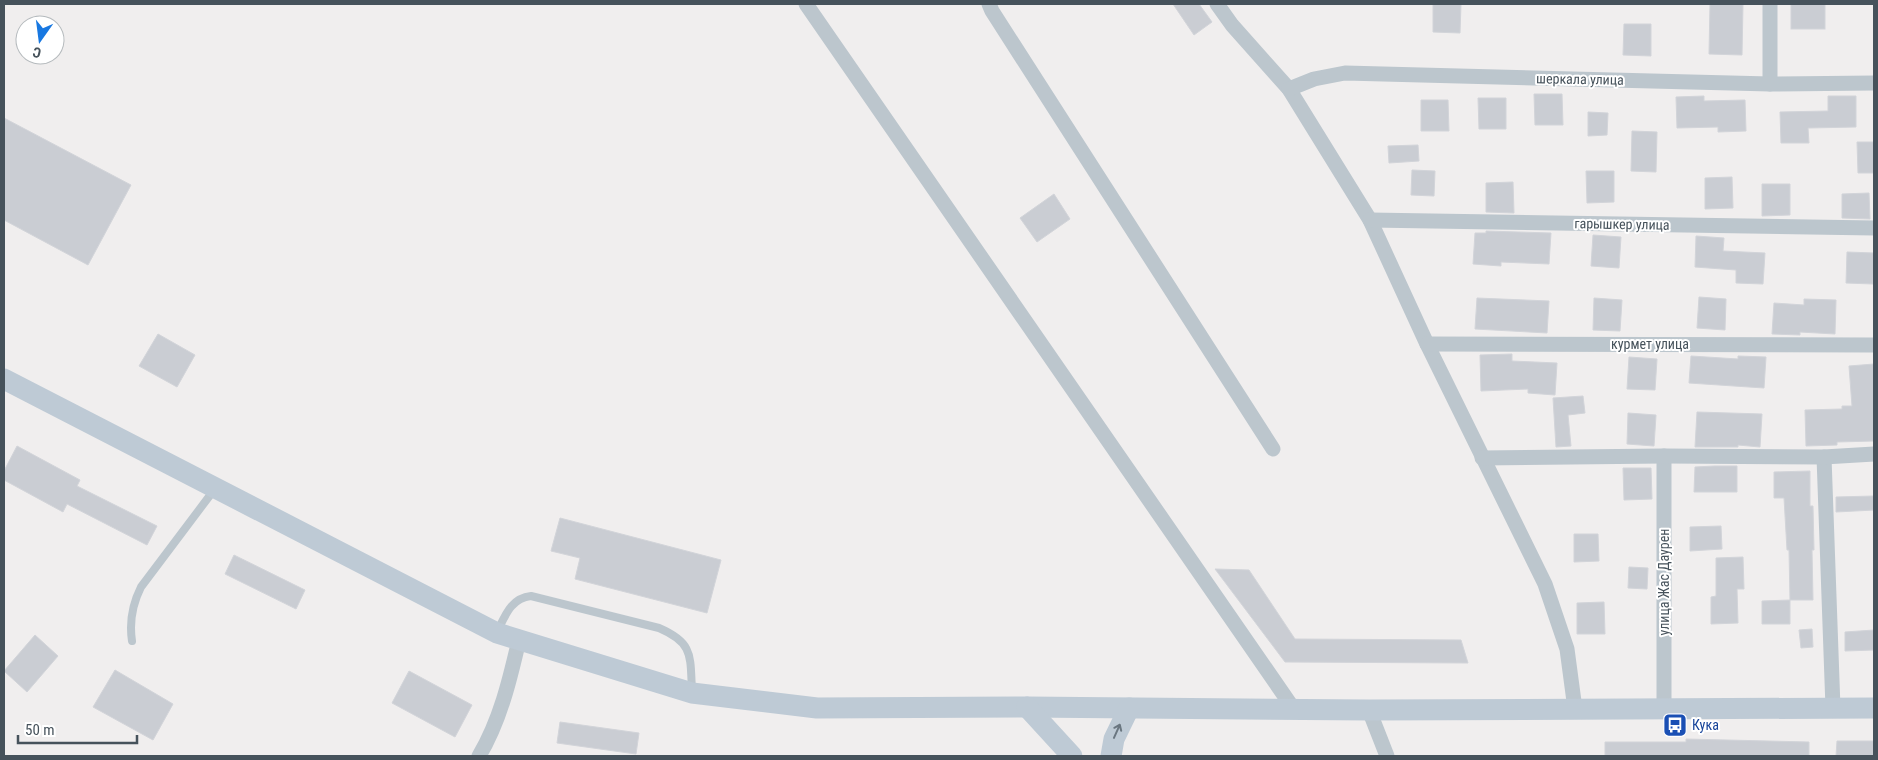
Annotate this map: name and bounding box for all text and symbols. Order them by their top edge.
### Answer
north arrow [15,15,65,65]
text: С [31,44,43,61]
street label: шеркала улица [1536,70,1624,88]
street label: гарышкер улица [1574,215,1670,233]
street label: курмет улица [1611,336,1689,352]
street label: улица Жас Даурен [1656,529,1672,635]
scale bar [18,712,136,744]
bus stop icon: Кука [1662,712,1688,738]
place label: Кука [1692,717,1719,733]
text: 50 m [25,721,55,739]
one-way arrow [1113,724,1123,739]

